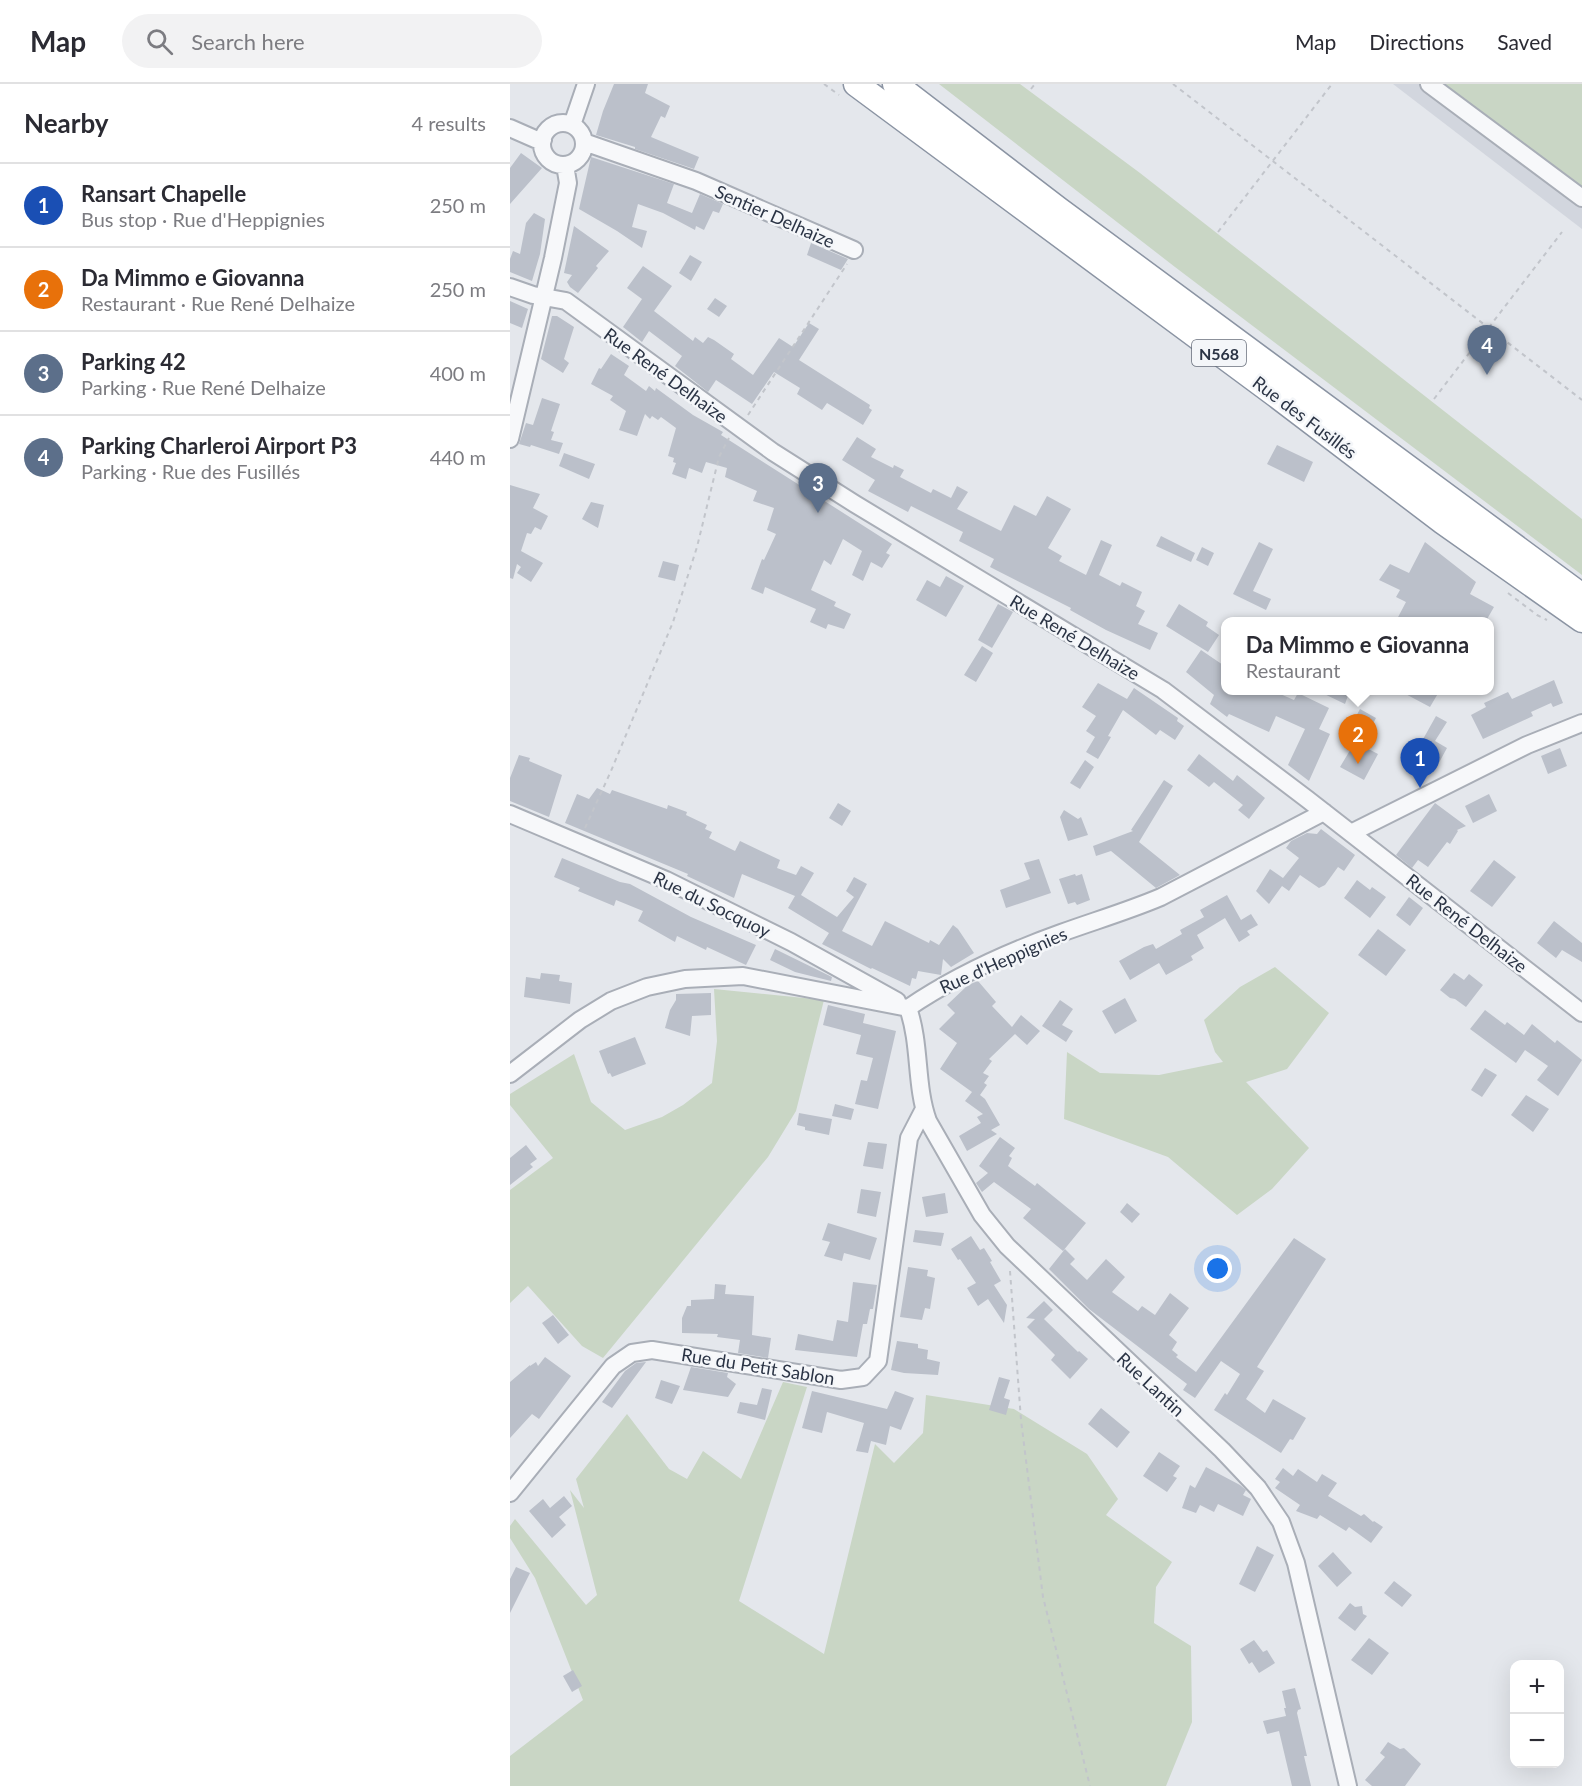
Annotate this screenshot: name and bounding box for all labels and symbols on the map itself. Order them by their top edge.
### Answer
street label: Sentier Delhaize [712,180,838,252]
street label: Rue René Delhaize [600,323,732,427]
pin: 4 [1468,326,1506,375]
road number: N568 [1192,340,1246,366]
street label: Rue des Fusillés [1249,371,1361,463]
pin: 3 [798,464,838,513]
street label: Rue René Delhaize [1006,590,1144,684]
pin: 2 [1338,714,1378,764]
pin: 1 [1400,738,1440,788]
street label: Rue du Socquoy [650,866,775,942]
street label: Rue René Delhaize [1402,869,1532,977]
street label: Rue d'Heppignies [936,922,1070,998]
your location [1203,1254,1232,1283]
street label: Rue du Petit Sablon [680,1343,836,1389]
street label: Rue Lantin [1113,1347,1189,1421]

